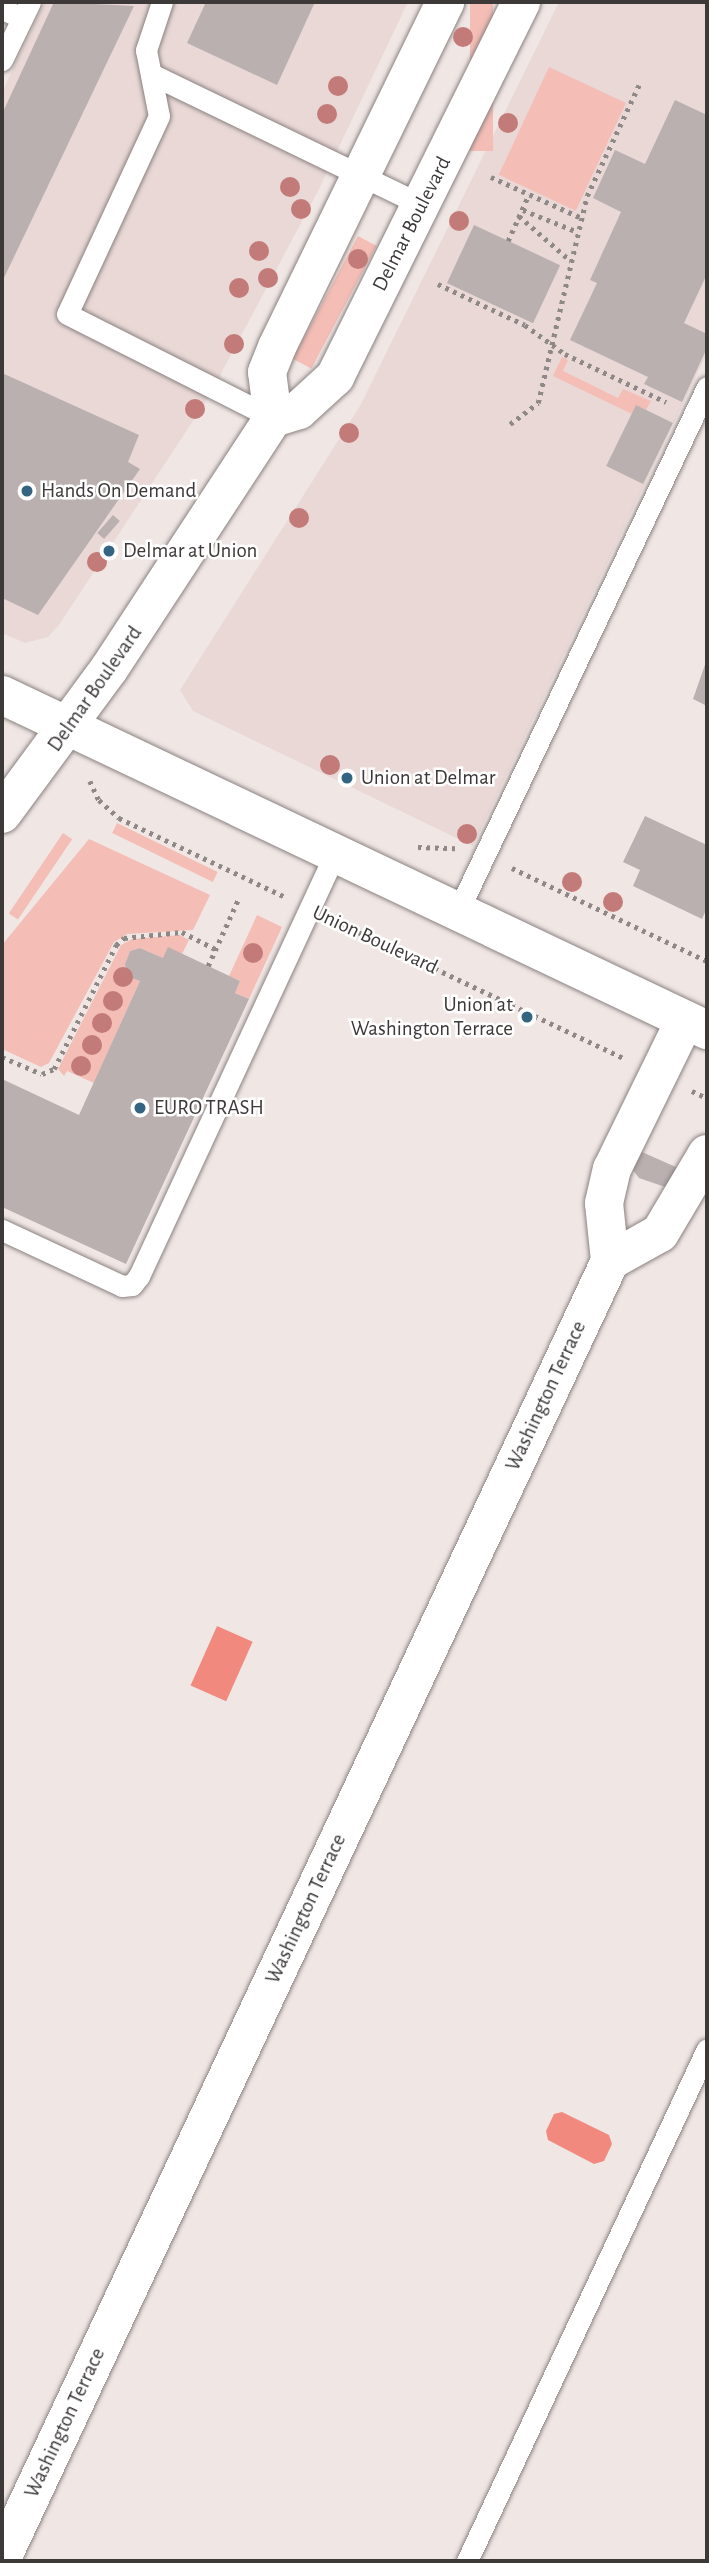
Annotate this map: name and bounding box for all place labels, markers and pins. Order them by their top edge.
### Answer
place label: Hands On Demand [41,478,196,504]
marker: Hands On Demand [19,483,35,499]
place label: Delmar at Union [123,538,257,564]
marker: Delmar at Union [101,543,117,559]
place label: Union at Delmar [361,765,495,791]
marker: Union at Delmar [339,770,355,786]
place label: Union at Washington Terrace [351,992,513,1042]
marker: Union at Washington Terrace [519,1009,535,1025]
place label: EURO TRASH [154,1095,264,1121]
marker: EURO TRASH [132,1100,148,1116]

